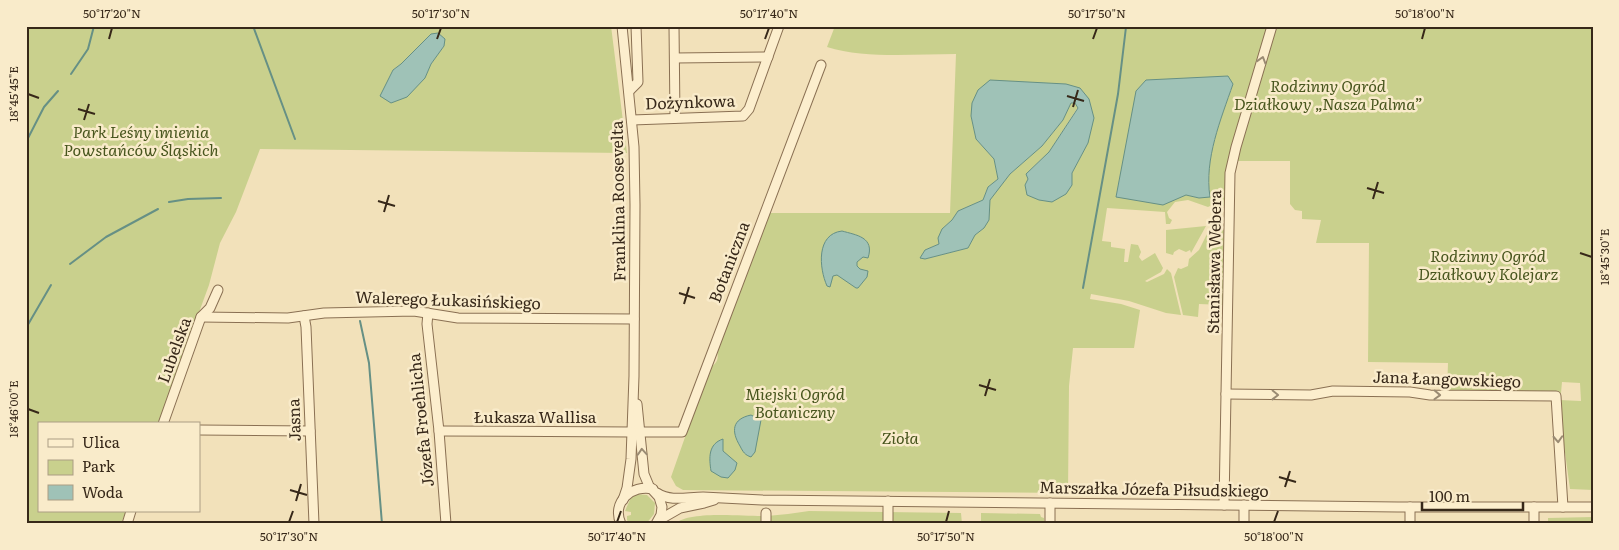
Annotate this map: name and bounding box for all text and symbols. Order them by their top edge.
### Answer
text: 50°17'20"N [83,4,141,22]
text: 50°17'30"N [412,4,470,22]
text: 50°17'40"N [740,4,798,22]
text: 50°17'50"N [1068,4,1126,22]
text: 50°18'00"N [1395,4,1455,22]
one-way arrow [1257,56,1267,64]
text: 18°45'45"E [4,66,22,122]
park label: Rodzinny Ogród Działkowy „Nasza Palma” [1234,73,1422,115]
street label: Dożynkowa [644,87,736,115]
park label: Park Leśny imienia Powstańców Śląskich [63,119,219,161]
street label: Franklina Roosevelta [604,120,630,282]
street label: Stanisława Webera [1200,189,1226,334]
street label: Botaniczna [702,217,755,306]
text: 18°45'30"E [1595,228,1613,285]
park label: Rodzinny Ogród Działkowy Kolejarz [1418,243,1558,285]
street label: Walerego Łukasińskiego [355,284,541,314]
street label: Lubelska [150,313,196,386]
street label: Józefa Froehlicha [401,352,439,488]
street label: Jana Łangowskiego [1372,363,1522,393]
text: 18°46'00"E [4,380,22,438]
park label: Miejski Ogród Botaniczny [745,381,846,423]
one-way arrow [1271,389,1279,400]
one-way arrow [1433,389,1441,400]
street label: Jasna [280,398,306,442]
street label: Łukasza Wallisa [474,404,597,428]
legend [38,422,200,512]
park label: Zioła [881,425,919,449]
text: Ulica [82,430,121,453]
one-way arrow [1553,436,1564,444]
one-way arrow [636,447,647,455]
text: Park [82,454,116,477]
street label: Marszałka Józefa Piłsudskiego [1039,474,1269,502]
text: Woda [82,480,124,503]
scale bar [1422,480,1523,512]
text: 100 m [1429,484,1470,507]
text: 50°17'30"N [260,527,318,545]
text: 50°17'40"N [588,527,646,545]
text: 50°17'50"N [917,527,975,545]
text: 50°18'00"N [1244,527,1304,545]

